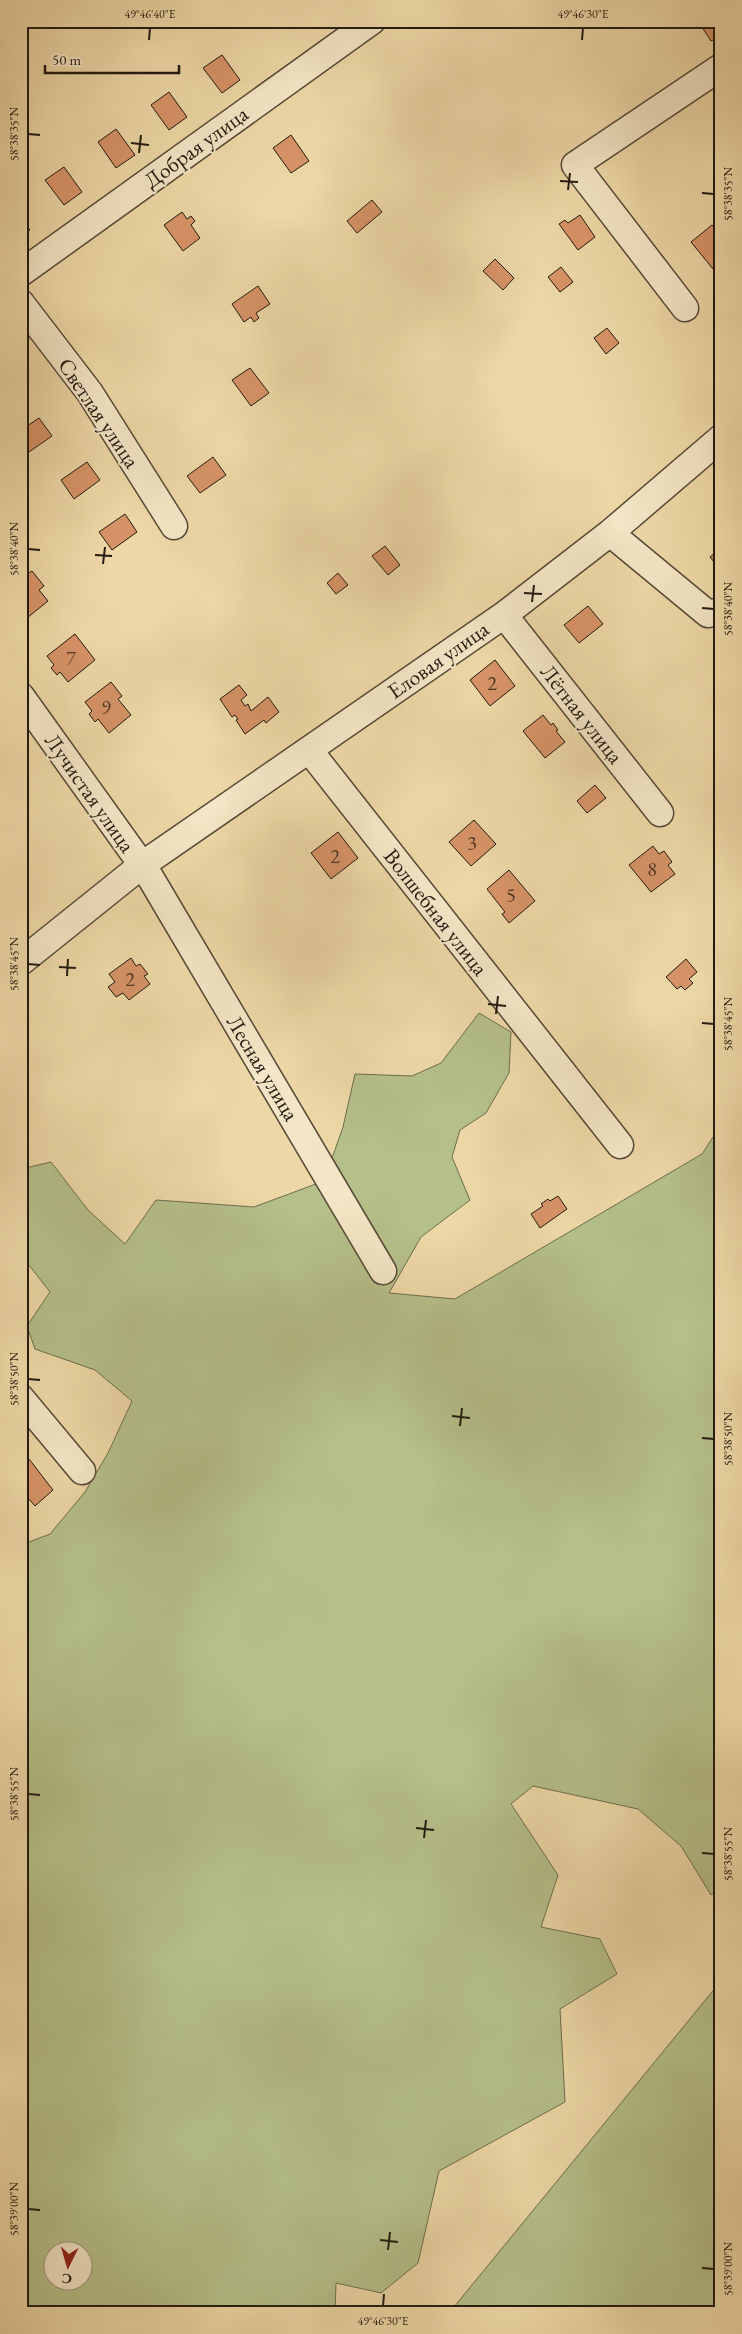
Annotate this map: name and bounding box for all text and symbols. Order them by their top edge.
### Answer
text: 49°46'40"E [124,6,176,22]
text: 49°46'30"E [557,6,609,22]
scale bar [45,42,179,74]
text: 50 m [52,50,81,69]
street label: Добрая улица [138,99,254,195]
text: 58°38'35"N [6,107,22,161]
text: 58°38'35"N [720,167,736,221]
street label: Светлая улица [51,352,147,474]
text: 58°38'40"N [6,522,22,576]
text: 58°38'40"N [720,582,736,636]
street label: Еловая улица [382,614,495,706]
house number: 7 [66,645,76,671]
street label: Лётная улица [534,658,630,770]
house number: 2 [487,670,497,696]
house number: 9 [101,694,111,720]
street label: Лучистая улица [38,728,142,858]
house number: 3 [467,830,477,856]
street label: Волшебная улица [377,842,495,982]
house number: 2 [330,843,340,869]
house number: 8 [647,856,657,882]
house number: 5 [506,882,516,908]
text: 58°38'45"N [6,937,22,991]
house number: 2 [125,966,135,992]
text: 58°38'45"N [720,997,736,1051]
street label: Лесная улица [220,1010,306,1126]
text: 58°38'50"N [6,1352,22,1406]
text: 58°38'50"N [720,1412,736,1466]
text: 58°38'55"N [6,1767,22,1821]
text: 58°38'55"N [720,1827,736,1881]
text: 58°39'00"N [6,2182,22,2236]
north arrow [42,2242,92,2292]
text: 58°39'00"N [720,2242,736,2296]
text: С [61,2270,73,2288]
text: 49°46'30"E [357,2313,409,2329]

